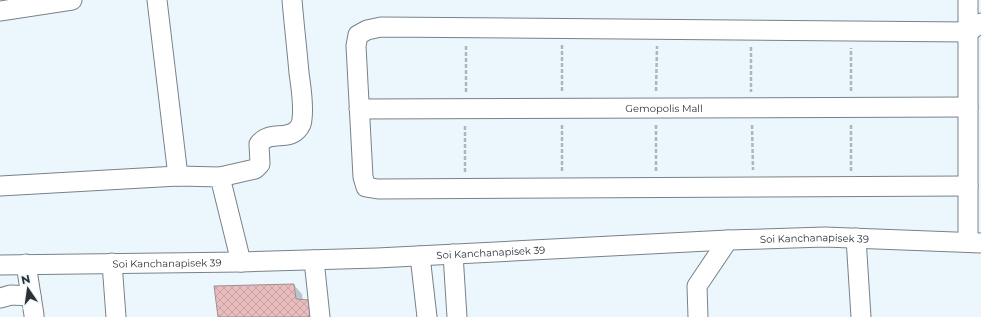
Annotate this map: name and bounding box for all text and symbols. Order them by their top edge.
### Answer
street label: Gemopolis Mall [625,102,703,115]
street label: Soi Kanchanapisek 39 [760,231,869,246]
street label: Soi Kanchanapisek 39 [436,243,546,262]
street label: Soi Kanchanapisek 39 [112,256,222,271]
north arrow [8,269,48,309]
text: N [20,271,32,287]

